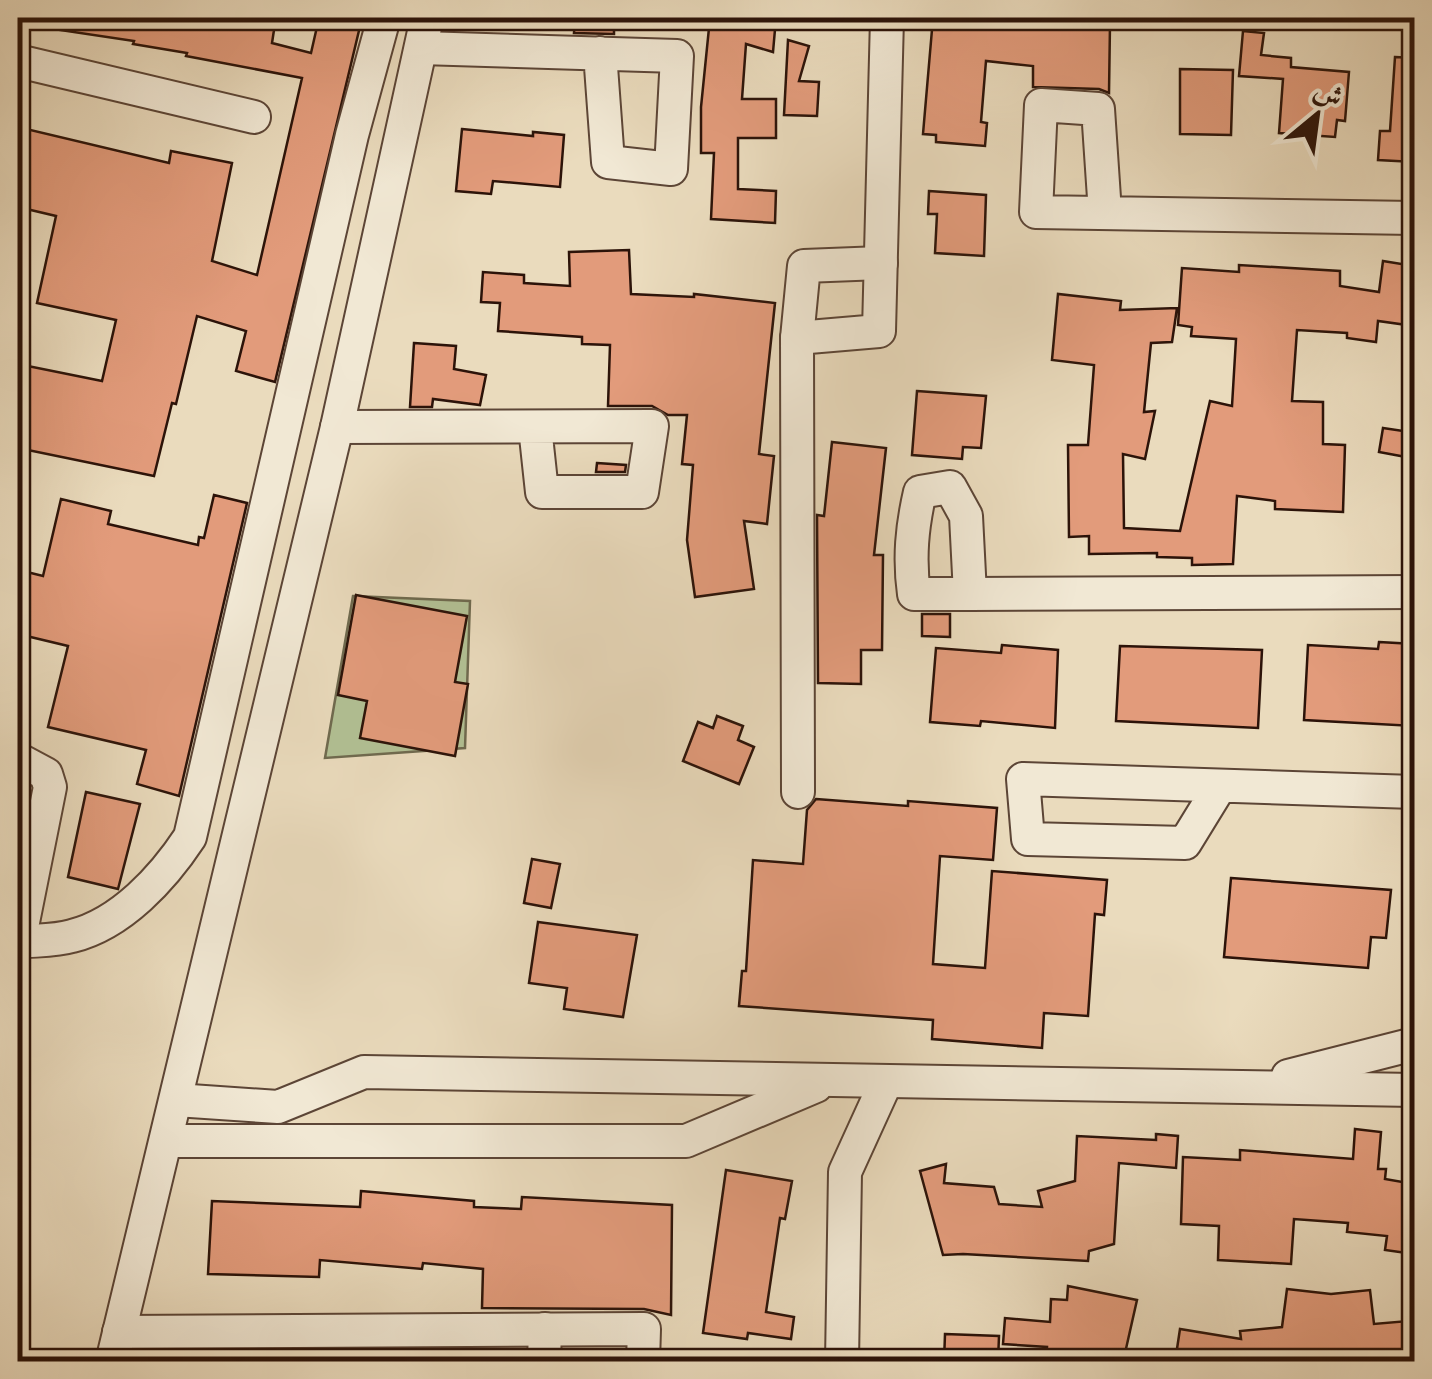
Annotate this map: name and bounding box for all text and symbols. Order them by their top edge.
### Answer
north arrow [1267,65,1367,165]
text: ش [1308,72,1349,116]

